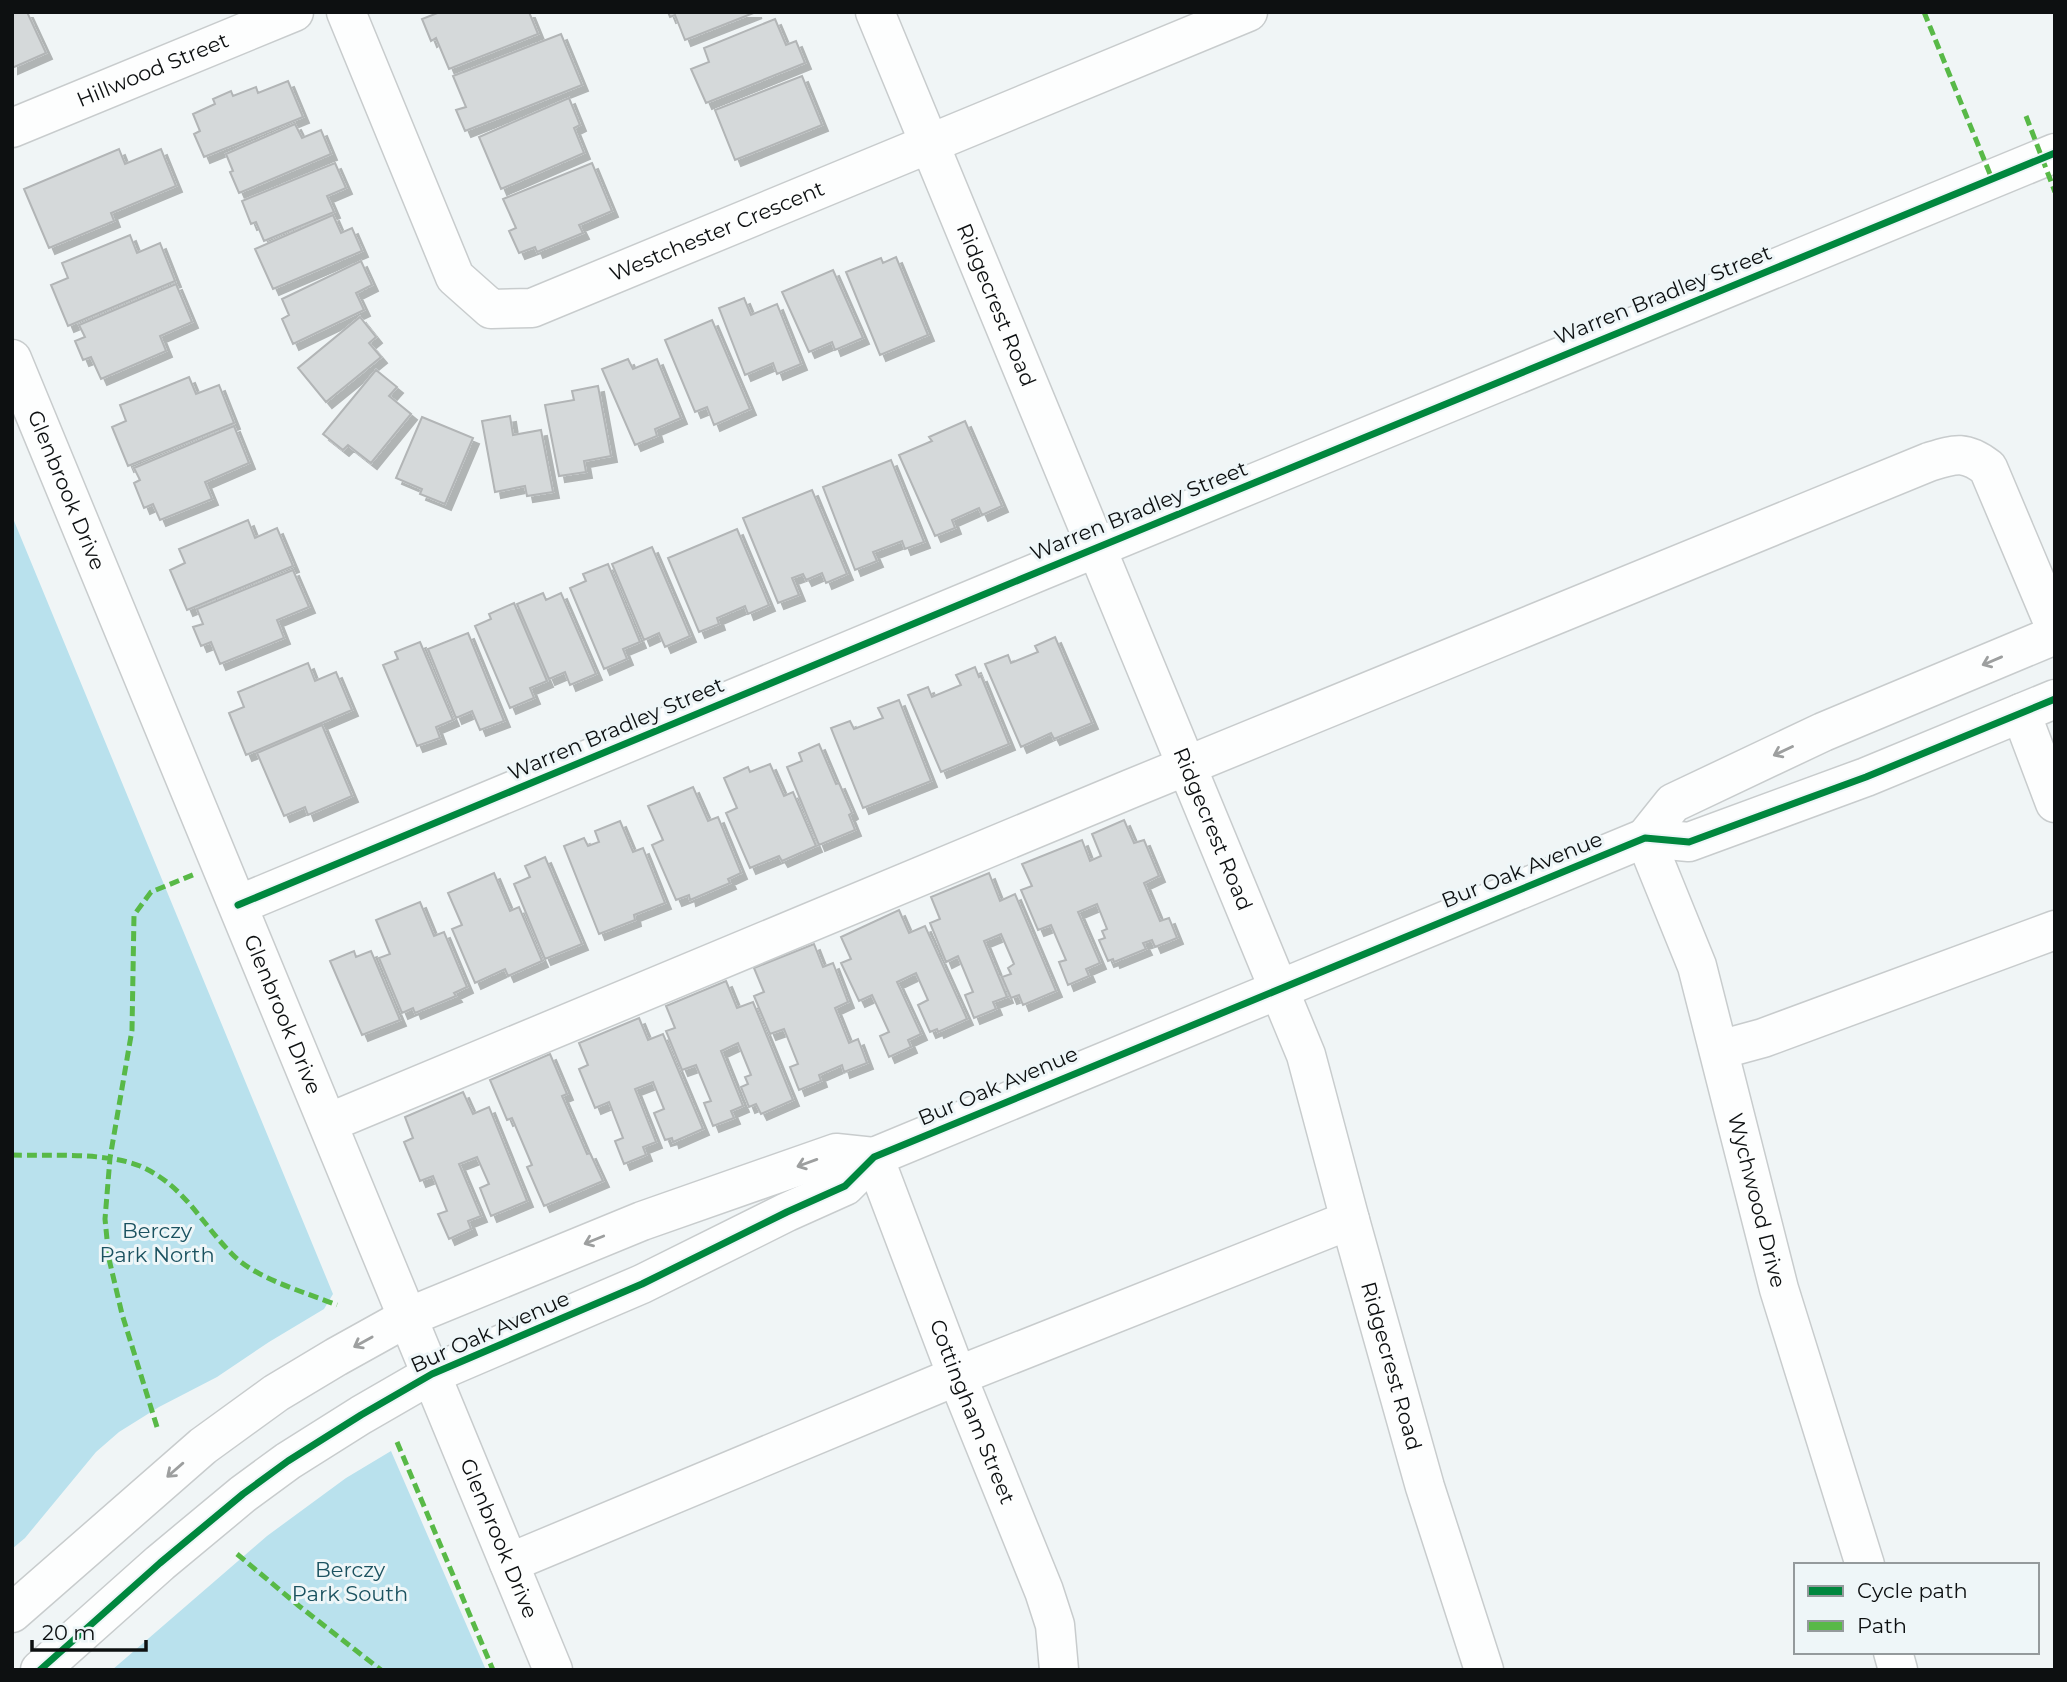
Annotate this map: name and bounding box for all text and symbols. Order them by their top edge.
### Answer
street label: Hillwood Street [73,27,232,112]
street label: Westchester Crescent [606,176,828,286]
street label: Ridgecrest Road [952,220,1041,390]
street label: Warren Bradley Street [1551,239,1775,350]
street label: Glenbrook Drive [23,406,111,574]
street label: Warren Bradley Street [1027,455,1251,566]
one-way arrow [1982,656,2003,669]
street label: Warren Bradley Street [504,672,727,785]
street label: Ridgecrest Road [1168,744,1258,914]
one-way arrow [1773,745,1794,759]
street label: Bur Oak Avenue [1438,826,1606,913]
street label: Glenbrook Drive [239,931,327,1098]
street label: Bur Oak Avenue [914,1041,1081,1130]
street label: Wychwood Drive [1723,1110,1791,1290]
one-way arrow [797,1158,819,1170]
park label: Berczy Park North [99,1218,215,1267]
one-way arrow [583,1235,605,1248]
street label: Ridgecrest Road [1356,1279,1427,1453]
street label: Bur Oak Avenue [407,1285,573,1378]
street label: Cottingham Street [925,1316,1020,1508]
one-way arrow [353,1336,374,1349]
street label: Glenbrook Drive [455,1455,543,1622]
one-way arrow [167,1462,185,1478]
park label: Berczy Park South [292,1557,408,1606]
legend [1794,1563,2039,1654]
text: Cycle path [1857,1578,1968,1603]
scale bar [32,1608,145,1652]
text: Path [1857,1613,1907,1638]
text: 20 m [42,1620,96,1645]

